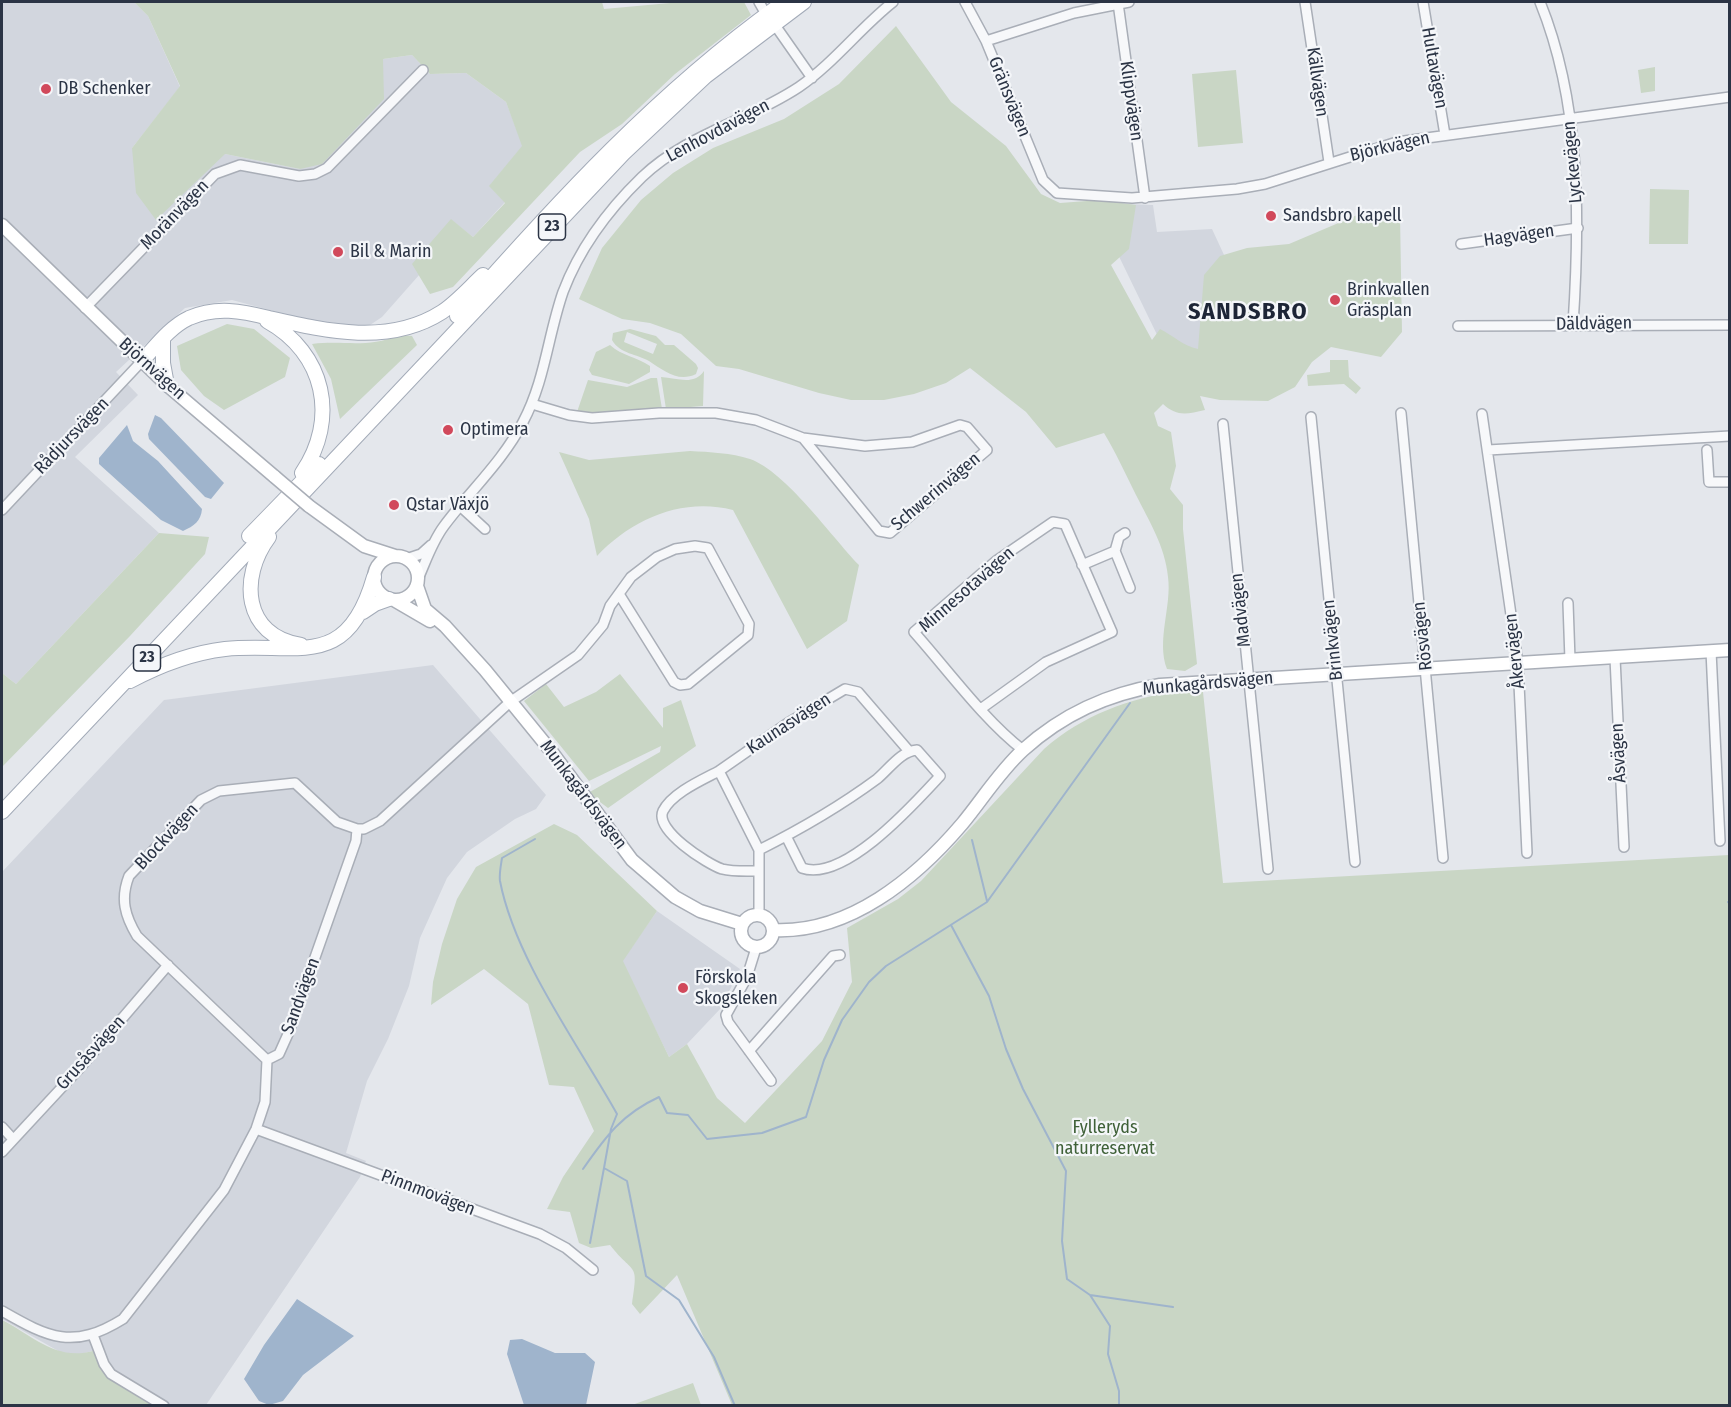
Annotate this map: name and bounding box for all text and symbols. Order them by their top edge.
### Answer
street label: Hultavägen [1416,26,1452,110]
street label: Källvägen [1301,46,1333,118]
street label: Gränsvägen [983,54,1035,140]
street label: Klippvägen [1115,59,1147,143]
place label: DB Schenker [58,78,150,100]
marker: DB Schenker [39,82,53,96]
street label: Lenhovdavägen [663,95,773,167]
street label: Lyckevägen [1559,120,1587,204]
street label: Björkvägen [1348,127,1432,167]
street label: Moränvägen [136,175,214,255]
place label: Sandsbro kapell [1283,205,1402,227]
marker: Sandsbro kapell [1264,209,1278,223]
road number: 23 [538,214,566,240]
street label: Hagvägen [1482,220,1556,252]
place label: Bil & Marin [350,241,431,263]
marker: Bil & Marin [331,245,345,259]
place label: Brinkvallen Gräsplan [1347,279,1430,322]
marker: Brinkvallen Gräsplan [1328,293,1342,307]
district label: SANDSBRO [1188,298,1308,326]
street label: Däldvägen [1556,313,1632,335]
street label: Björnvägen [114,333,190,405]
street label: Rådjursvägen [30,393,114,479]
place label: Optimera [460,419,529,441]
marker: Optimera [441,423,455,437]
street label: Schwerinvägen [887,448,985,536]
place label: Qstar Växjö [406,494,489,516]
marker: Qstar Växjö [387,498,401,512]
street label: Minnesotavägen [915,543,1019,637]
street label: Madvägen [1226,572,1256,648]
street label: Brinkvägen [1318,598,1348,682]
street label: Rösvägen [1409,600,1437,672]
street label: Åkervägen [1500,612,1530,690]
road number: 23 [134,645,160,671]
street label: Munkagårdsvägen [1142,668,1274,700]
street label: Kaunasvägen [743,689,835,759]
street label: Åsvägen [1607,723,1631,783]
street label: Munkagårdsvägen [535,736,631,854]
street label: Blockvägen [131,799,203,875]
street label: Sandvägen [277,955,325,1037]
place label: Förskola Skogsleken [695,967,778,1010]
marker: Förskola Skogsleken [676,981,690,995]
street label: Grusåsvägen [52,1011,130,1095]
park label: Fylleryds naturreservat [1055,1117,1155,1160]
street label: Pinnmovägen [378,1165,478,1221]

